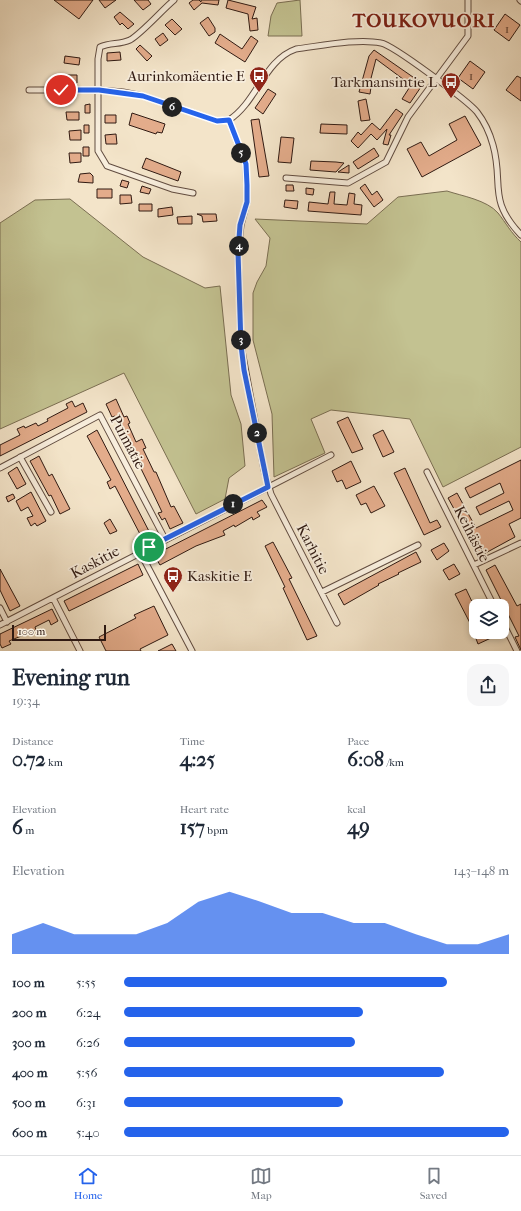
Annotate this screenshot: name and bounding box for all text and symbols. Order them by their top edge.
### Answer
district label: TOUKOVUORI [351,10,496,32]
house number: 1 [505,21,509,36]
bus stop icon: Aurinkomäentie E [248,65,270,93]
place label: Aurinkomäentie E [127,67,245,85]
house number: 1 [469,68,473,83]
bus stop icon: Tarkmansintie L [440,71,462,99]
pin [44,73,78,107]
place label: Tarkmansintie L [331,73,437,91]
icon: check [50,79,72,101]
pin: 6 [162,97,182,117]
text: 6 [169,100,175,113]
pin: 5 [231,143,251,163]
text: 5 [239,146,243,159]
pin: 4 [229,236,249,256]
text: 4 [236,239,242,252]
pin: 3 [231,330,251,350]
text: 3 [239,333,243,346]
street label: Puimatie [106,412,150,473]
pin: 2 [247,423,267,443]
text: 2 [254,426,260,439]
pin: 1 [223,494,243,514]
text: 1 [231,497,235,510]
street label: Keihästie [450,503,494,566]
street label: Karhitie [293,521,334,578]
pin [132,530,166,564]
icon: arrive [138,536,160,558]
street label: Kaskitie [68,541,123,582]
bus stop icon: Kaskitie E [162,565,184,593]
place label: Kaskitie E [187,567,252,585]
map controls [469,599,509,639]
button: layers [469,599,509,639]
scale bar [12,623,106,642]
text: 100 m [18,625,46,638]
button: share [467,664,509,706]
text: Evening run [12,665,130,691]
text: 19:34 [12,693,40,708]
text: Distance [12,735,53,748]
text: Time [180,735,205,748]
text: Pace [347,735,369,748]
text: 0.72 [12,748,46,771]
text: 4:25 [180,748,215,771]
text: 6:08 [347,748,384,771]
text: km [46,756,63,769]
text: /km [384,756,404,769]
text: Elevation [12,803,56,816]
text: Heart rate [180,803,229,816]
text: kcal [347,803,366,816]
text: 6 [12,816,23,839]
text: 157 [180,816,205,839]
text: 49 [347,816,370,839]
text: m [23,824,34,837]
text: bpm [205,824,228,837]
text: Elevation [12,863,65,878]
text: 143–148 m [453,863,509,878]
text: 100 m [12,975,45,990]
text: 5:55 [76,975,96,990]
text: 200 m [12,1005,47,1020]
text: 6:24 [76,1005,101,1020]
text: 300 m [12,1035,45,1050]
text: 6:26 [76,1035,100,1050]
text: 400 m [12,1065,48,1080]
text: 5:56 [76,1065,97,1080]
text: 500 m [12,1095,46,1110]
text: 6:31 [76,1095,96,1110]
text: 600 m [12,1125,47,1140]
text: 5:40 [76,1125,100,1140]
tab: Home [74,1165,102,1202]
tab: Map [250,1165,272,1202]
tab: Saved [420,1165,447,1202]

